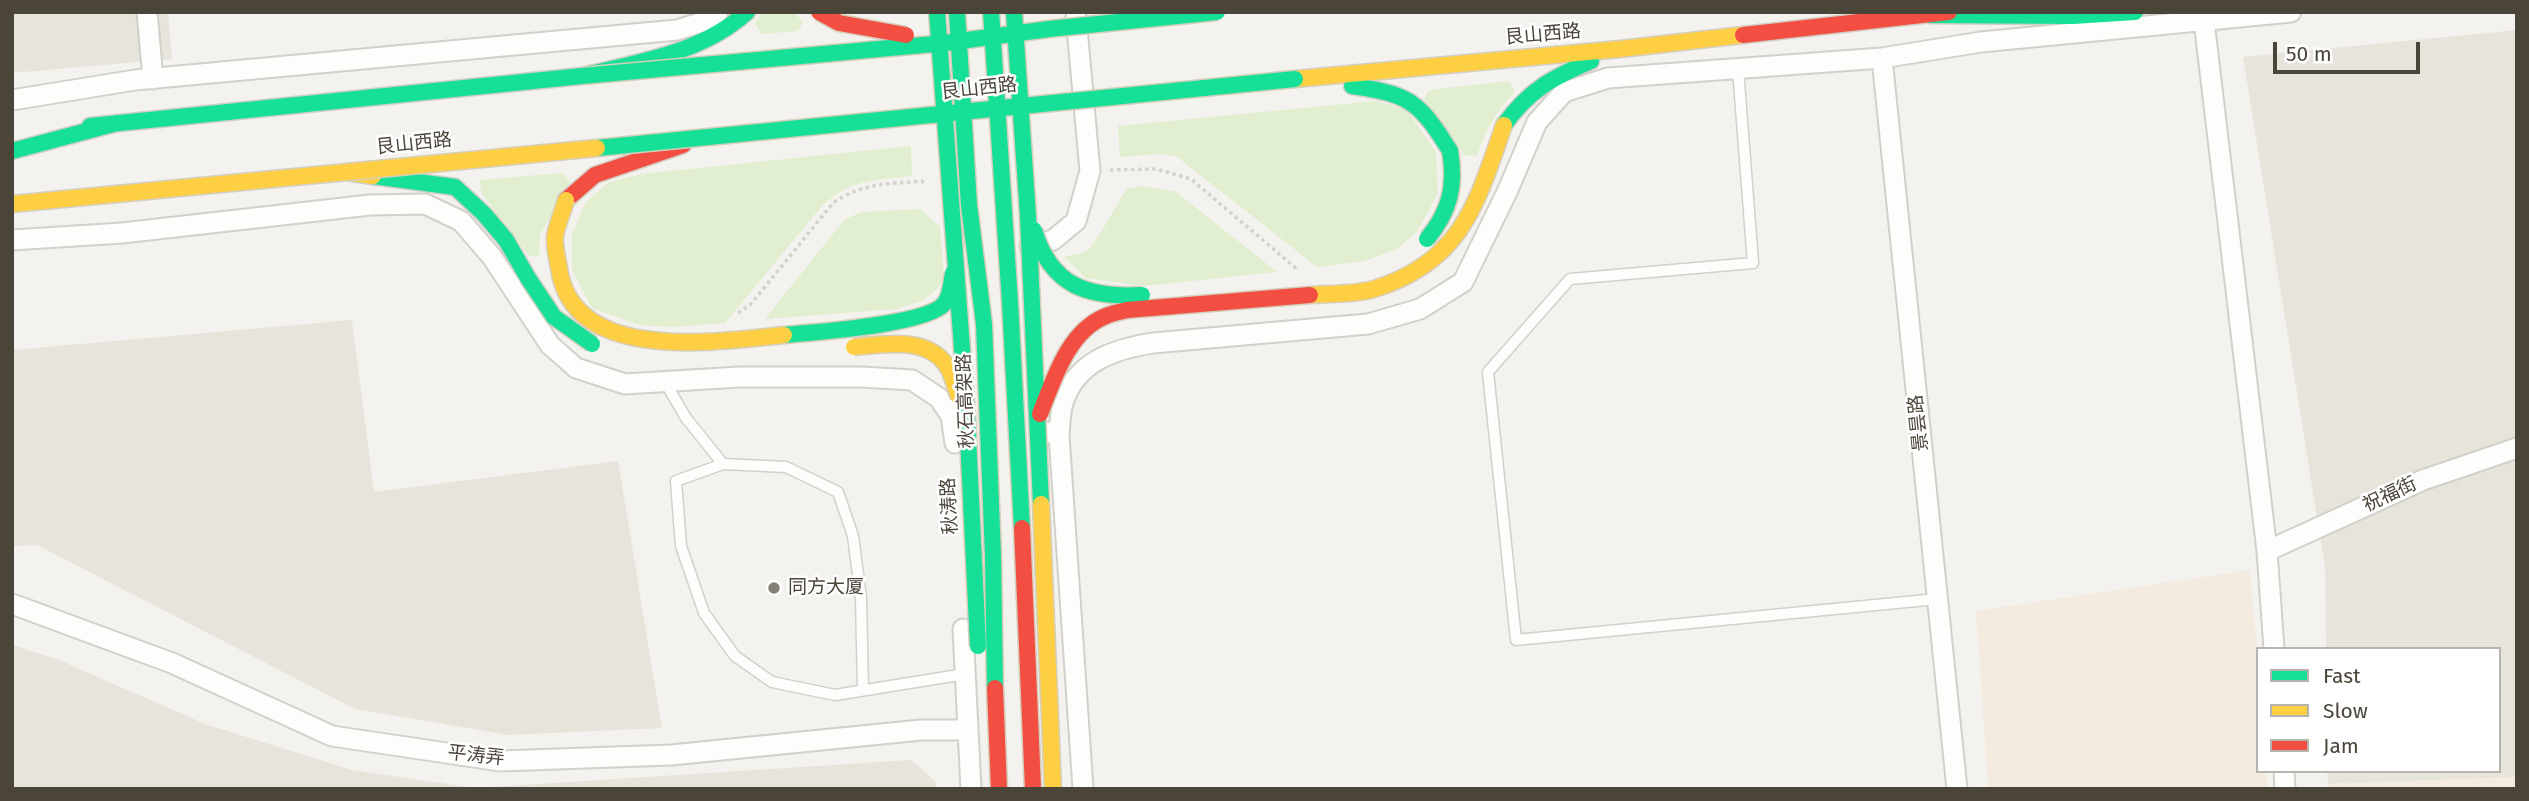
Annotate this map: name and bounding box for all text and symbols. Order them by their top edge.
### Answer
street label: 艮山西路 [1504,20,1582,50]
scale bar [2277,28,2424,72]
text: 50 m [2286,41,2332,67]
street label: 艮山西路 [940,74,1018,104]
street label: 艮山西路 [375,129,453,159]
street label: 秋石高架路 [953,353,979,449]
street label: 景昙路 [1905,393,1933,453]
street label: 祝福街 [2359,473,2421,517]
street label: 秋涛路 [937,477,963,535]
place label: 同方大厦 [788,577,864,599]
marker: 同方大厦 [766,580,782,596]
legend [2256,647,2501,773]
text: Fast [2323,663,2361,689]
text: Slow [2323,698,2368,724]
text: Jam [2323,733,2359,759]
street label: 平涛弄 [446,742,506,770]

